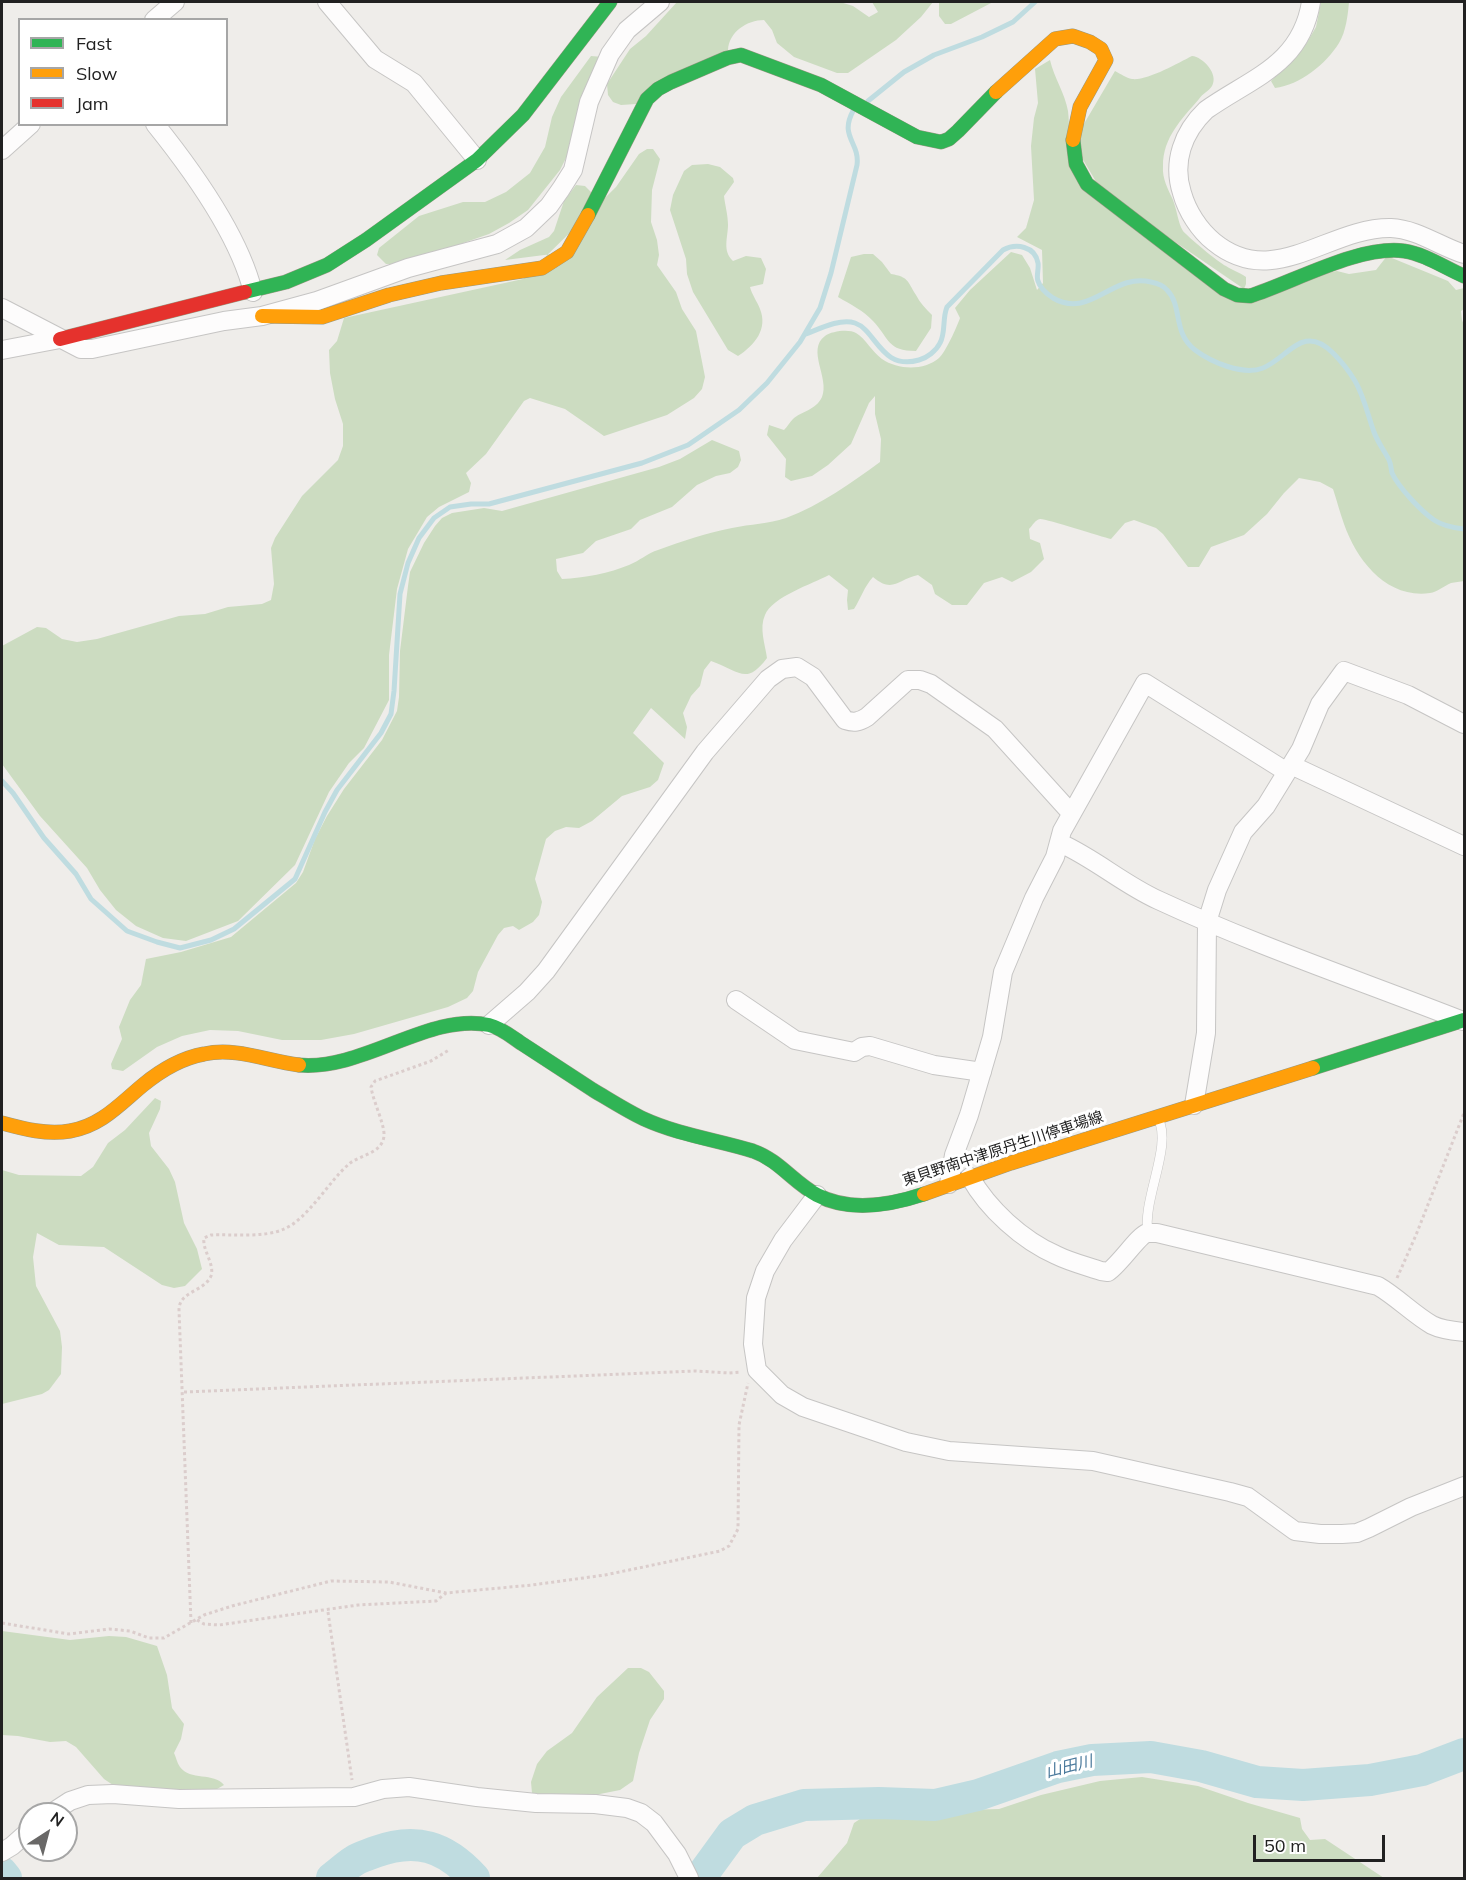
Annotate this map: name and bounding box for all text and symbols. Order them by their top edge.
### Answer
legend [18,18,228,126]
text: Fast [76,32,112,55]
text: Slow [76,62,117,85]
text: Jam [76,92,109,115]
street label: 東貝野南中津原丹生川停車場線 [900,1108,1106,1190]
water label: 山田川 [1043,1752,1095,1782]
north arrow [18,1802,78,1862]
text: N [47,1807,68,1831]
scale bar [1256,1823,1388,1861]
text: 50 m [1264,1834,1306,1857]

